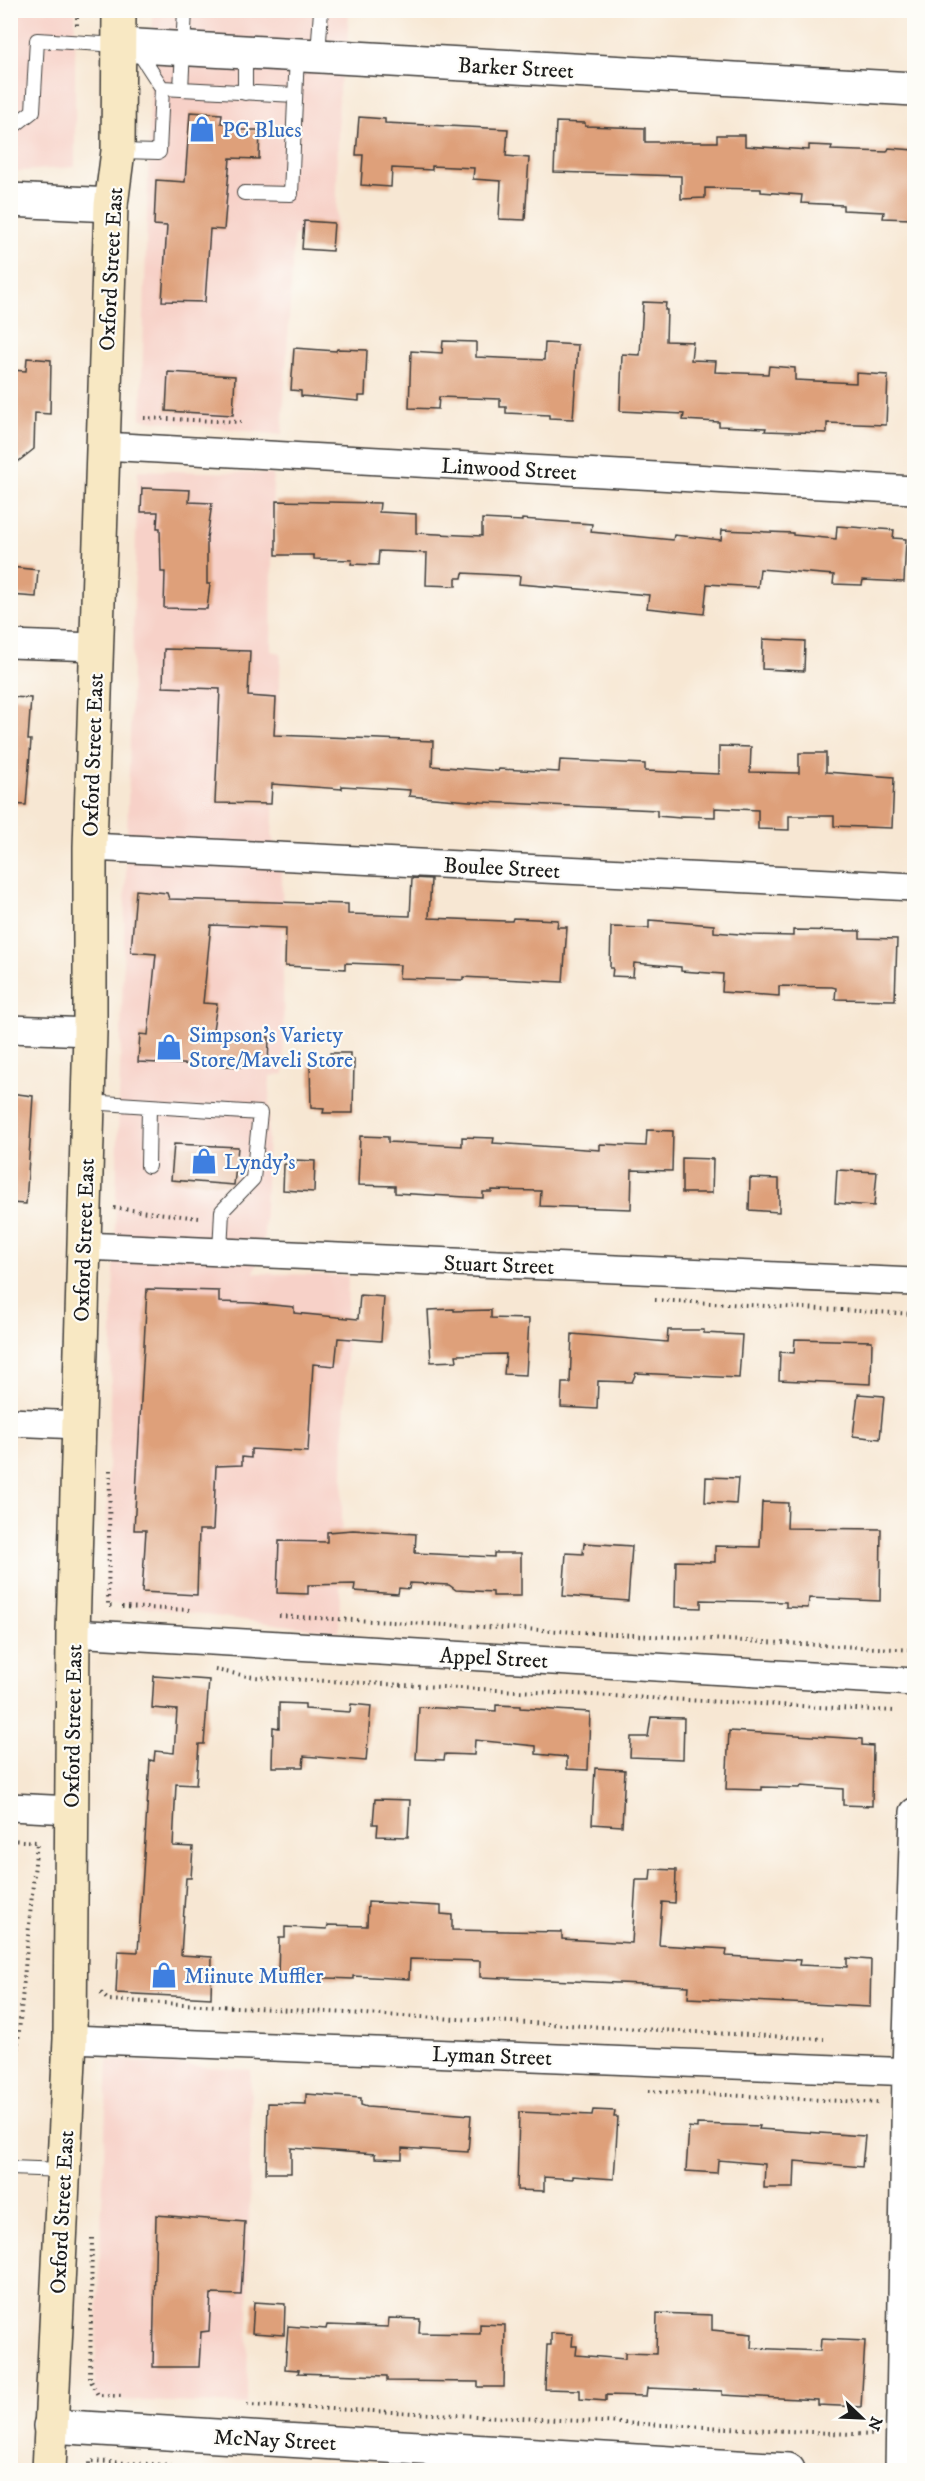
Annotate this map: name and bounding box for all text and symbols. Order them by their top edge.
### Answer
street label: Barker Street [457,52,575,85]
shop icon: PC Blues [187,114,217,144]
place label: PC Blues [222,117,302,144]
street label: Oxford Street East [94,187,129,352]
street label: Linwood Street [440,452,578,487]
street label: Oxford Street East [77,673,110,837]
street label: Boulee Street [443,852,561,885]
place label: Simpson's Variety Store/Maveli Store [189,1022,353,1074]
shop icon: Simpson's Variety Store/Maveli Store [154,1032,184,1062]
shop icon: Lyndy's [189,1146,219,1176]
place label: Lyndy's [224,1149,296,1176]
street label: Oxford Street East [68,1158,101,1322]
street label: Stuart Street [443,1250,555,1281]
street label: Appel Street [439,1642,549,1675]
street label: Oxford Street East [59,1644,88,1808]
shop icon: Miinute Muffler [149,1960,179,1990]
place label: Miinute Muffler [184,1963,324,1990]
street label: Lyman Street [431,2041,552,2072]
street label: Oxford Street East [45,2130,80,2295]
north arrow [832,2388,892,2448]
text: N [863,2414,887,2433]
street label: McNay Street [213,2424,337,2457]

